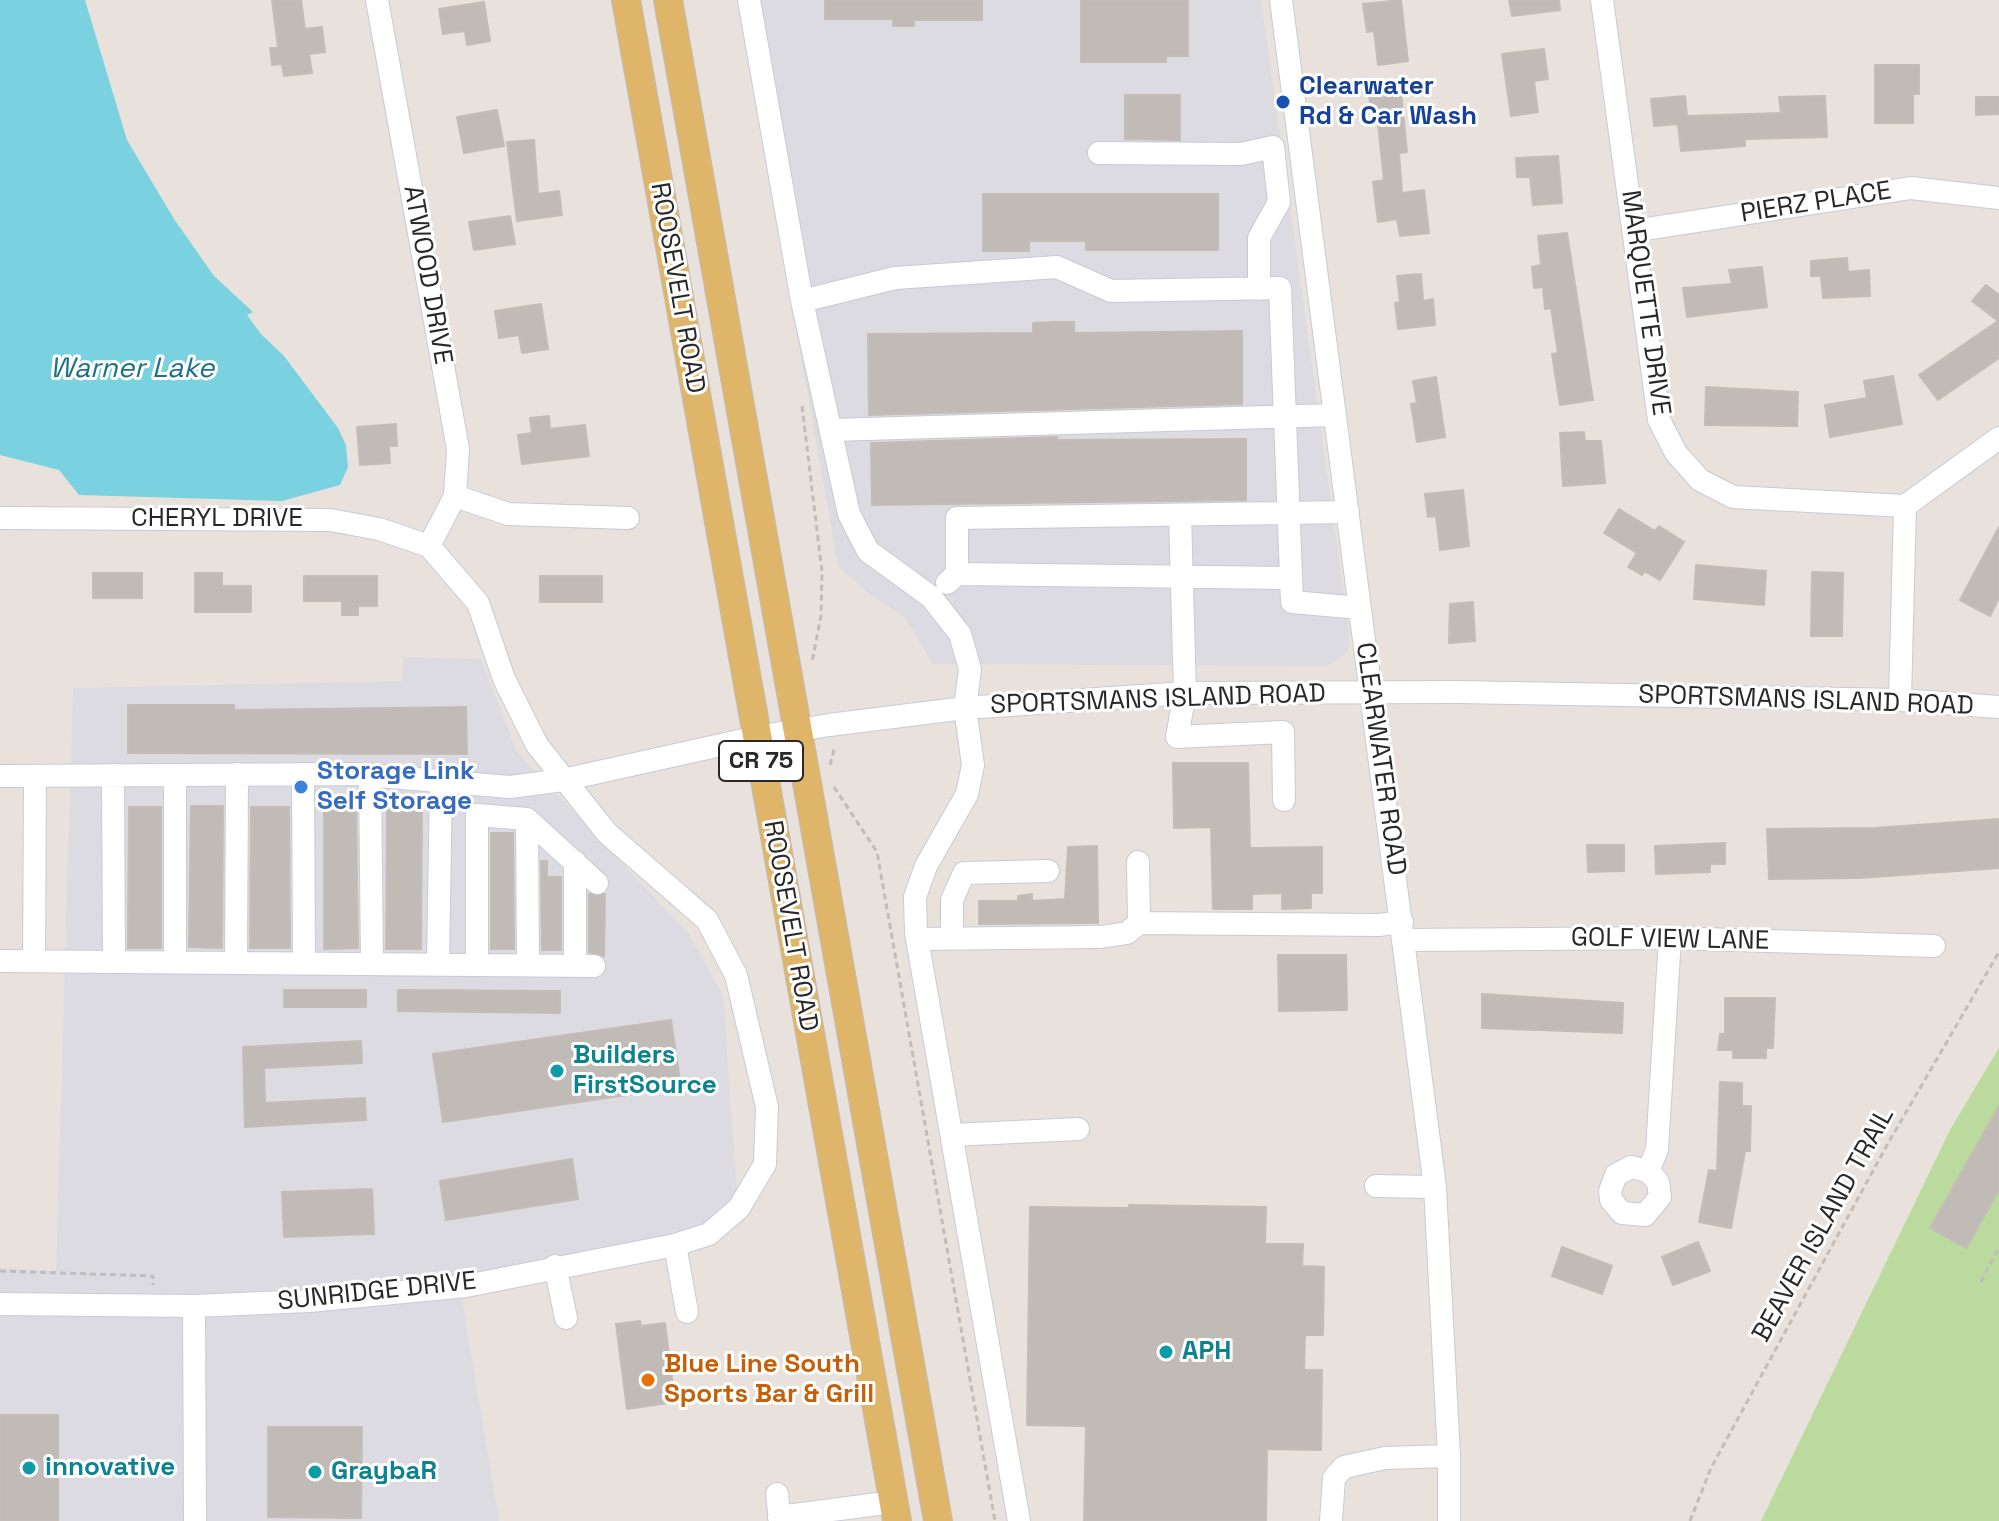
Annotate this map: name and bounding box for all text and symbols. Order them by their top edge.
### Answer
place label: Clearwater Rd & Car Wash [1299,71,1477,132]
marker: Clearwater Rd & Car Wash [1274,93,1292,111]
street label: PIERZ PLACE [1739,176,1893,230]
street label: ROOSEVELT ROAD [643,180,711,396]
street label: ATWOOD DRIVE [396,183,458,367]
street label: MARQUETTE DRIVE [1614,188,1676,418]
water label: Warner Lake [50,352,214,386]
street label: CHERYL DRIVE [131,503,303,535]
street label: CLEARWATER ROAD [1348,640,1412,878]
street label: SPORTSMANS ISLAND ROAD [990,679,1326,721]
street label: SPORTSMANS ISLAND ROAD [1638,680,1974,722]
road number: CR 75 [719,741,803,781]
place label: Storage Link Self Storage [317,756,475,818]
marker: Storage Link Self Storage [292,778,310,796]
street label: ROOSEVELT ROAD [756,818,824,1034]
street label: GOLF VIEW LANE [1571,923,1769,957]
place label: Builders FirstSource [573,1040,717,1102]
marker: Builders FirstSource [548,1062,566,1080]
street label: BEAVER ISLAND TRAIL [1747,1102,1901,1348]
street label: SUNRIDGE DRIVE [276,1266,478,1318]
place label: APH [1182,1336,1231,1368]
marker: APH [1157,1343,1175,1361]
place label: Blue Line South Sports Bar & Grill [664,1349,874,1410]
marker: Blue Line South Sports Bar & Grill [639,1371,657,1389]
place label: innovative [45,1452,175,1484]
place label: GraybaR [331,1456,437,1488]
marker: innovative [20,1459,38,1477]
marker: GraybaR [306,1463,324,1481]

